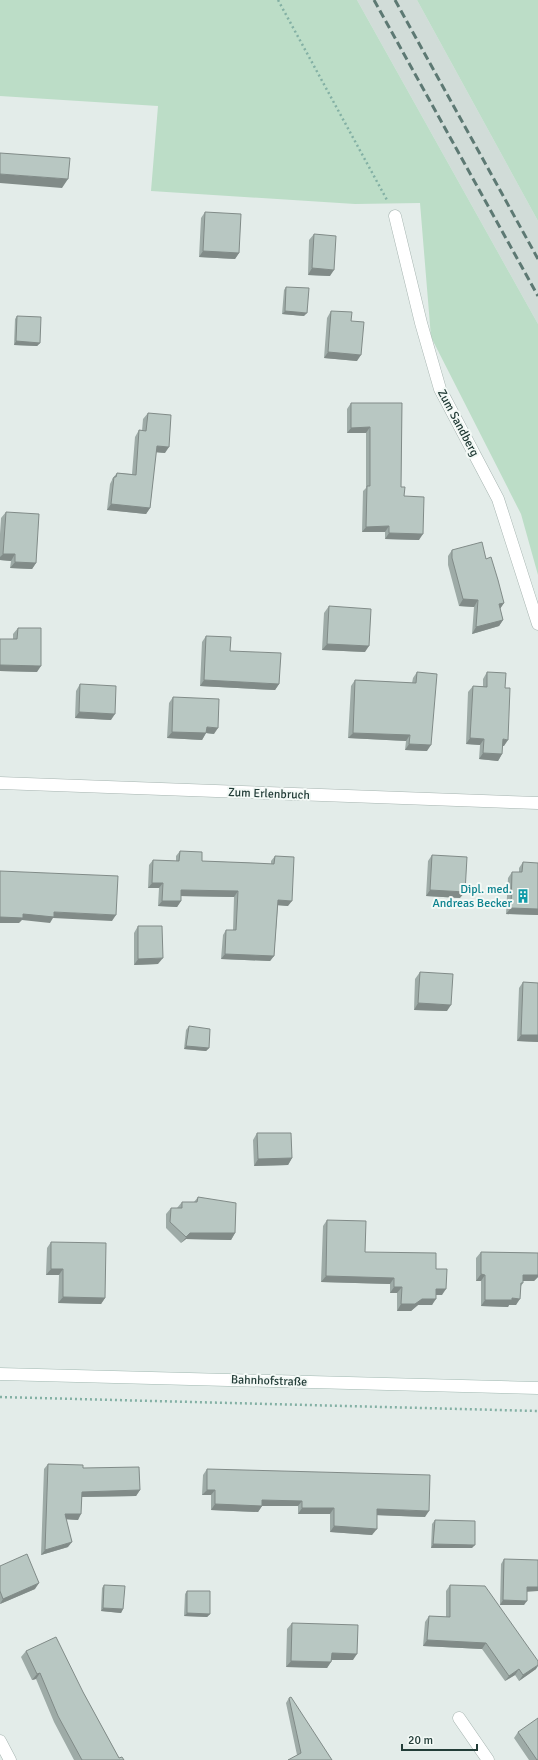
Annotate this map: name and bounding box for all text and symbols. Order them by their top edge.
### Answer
street label: Zum Sandberg [434,387,482,459]
street label: Zum Erlenbruch [228,785,310,803]
place label: Dipl. med. Andreas Becker [432,882,513,911]
building icon: Dipl. med. Andreas Becker [515,888,531,904]
street label: Bahnhofstraße [230,1372,308,1390]
scale bar [402,1726,477,1752]
text: 20 m [408,1733,433,1748]

